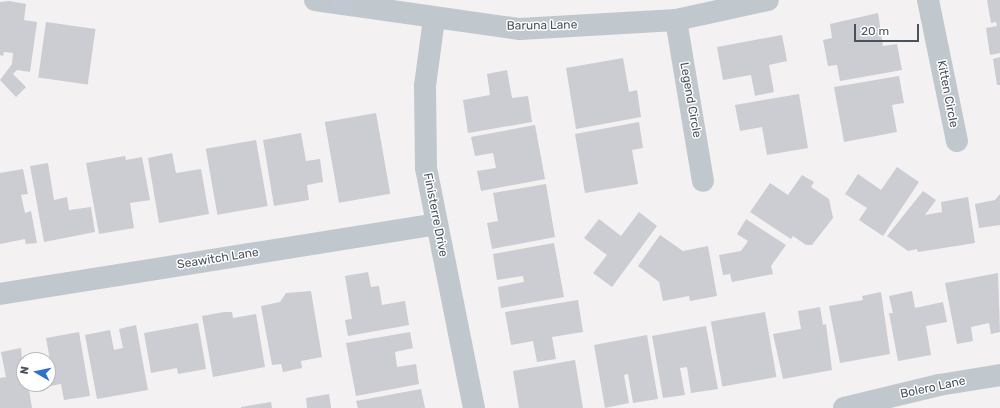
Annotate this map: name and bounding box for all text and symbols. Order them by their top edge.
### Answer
scale bar [856,16,921,42]
street label: Baruna Lane [507,18,577,34]
text: 20 m [861,24,889,38]
street label: Kitten Circle [933,59,961,129]
street label: Legend Circle [676,61,704,139]
street label: Finisterre Drive [420,172,450,258]
street label: Seawitch Lane [176,245,260,273]
north arrow [16,352,56,392]
text: N [18,365,32,375]
street label: Bolero Lane [899,374,967,402]

